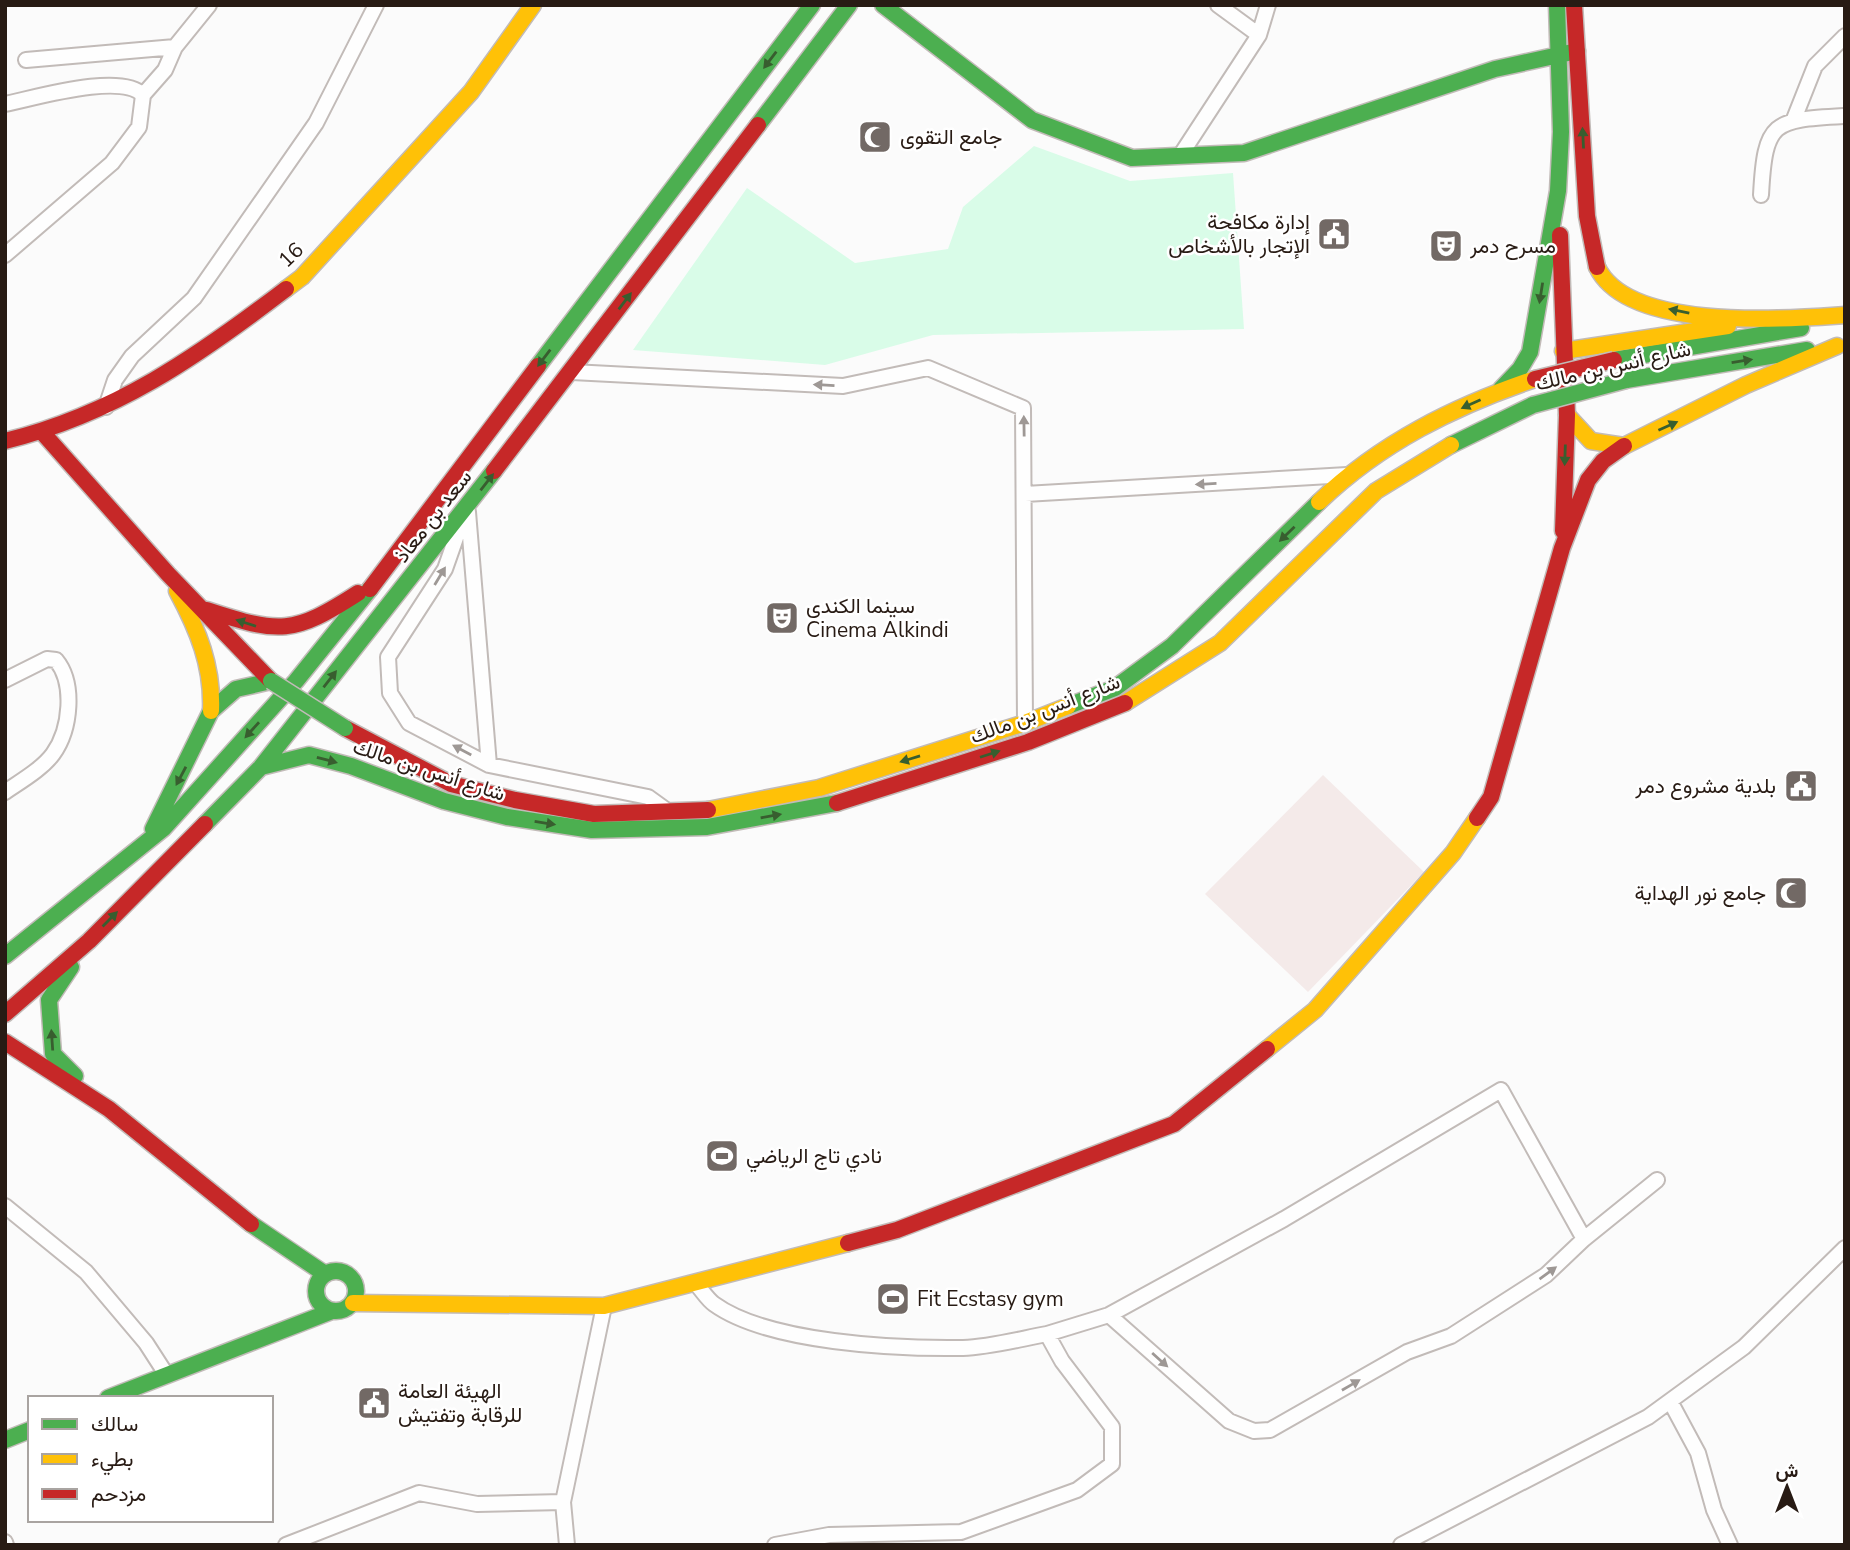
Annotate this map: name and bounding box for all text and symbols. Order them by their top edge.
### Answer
one-way arrow [763,50,778,68]
mosque icon: جامع التقوى [856,118,894,156]
place label: جامع التقوى [900,123,1002,151]
one-way arrow [1577,126,1588,148]
place label: إدارة مكافحة الإتجار بالأشخاص [1168,208,1310,260]
public building icon: إدارة مكافحة الإتجار بالأشخاص [1315,215,1353,253]
theatre icon: مسرح دمر [1427,227,1465,265]
place label: مسرح دمر [1469,232,1556,260]
street label: 16 [272,236,310,274]
one-way arrow [1535,282,1546,304]
one-way arrow [618,293,633,311]
one-way arrow [1668,305,1690,316]
street label: شارع أنس بن مالك [1533,335,1693,397]
one-way arrow [538,349,552,367]
one-way arrow [1731,355,1753,366]
one-way arrow [813,379,835,390]
one-way arrow [1461,398,1481,410]
one-way arrow [1018,414,1029,436]
one-way arrow [1658,420,1678,432]
one-way arrow [1560,444,1571,466]
street label: سعد بن معاذ [388,464,478,568]
one-way arrow [479,473,494,491]
one-way arrow [1194,478,1216,489]
one-way arrow [1279,526,1295,542]
one-way arrow [433,567,446,586]
place label: سينما الكندي Cinema Alkindi [806,592,949,644]
theatre icon: سينما الكندي Cinema Alkindi [763,599,801,637]
one-way arrow [236,617,257,628]
street label: شارع أنس بن مالك [966,668,1124,750]
one-way arrow [323,671,338,689]
one-way arrow [245,721,261,738]
street label: شارع أنس بن مالك [349,732,509,808]
one-way arrow [452,745,472,756]
one-way arrow [979,748,1000,759]
one-way arrow [900,754,921,765]
one-way arrow [316,755,338,766]
one-way arrow [175,766,187,786]
public building icon: بلدية مشروع دمر [1782,767,1820,805]
place label: بلدية مشروع دمر [1634,772,1776,800]
one-way arrow [760,810,782,821]
one-way arrow [534,818,556,829]
mosque icon: جامع نور الهداية [1772,874,1810,912]
place label: جامع نور الهداية [1634,879,1766,907]
one-way arrow [102,910,119,927]
one-way arrow [46,1029,57,1051]
sports icon: نادي تاج الرياضي [703,1137,741,1175]
place label: نادي تاج الرياضي [746,1142,882,1173]
one-way arrow [1539,1266,1557,1280]
sports icon: Fit Ecstasy gym [874,1280,912,1318]
place label: Fit Ecstasy gym [917,1285,1064,1313]
one-way arrow [1151,1352,1168,1368]
place label: الهيئة العامة للرقابة وتفتيش [398,1377,522,1429]
one-way arrow [1341,1379,1360,1391]
public building icon: الهيئة العامة للرقابة وتفتيش [355,1384,393,1422]
legend [28,1396,273,1522]
text: سالك [91,1410,138,1438]
text: بطيء [91,1445,134,1476]
north arrow [1752,1452,1822,1522]
text: ش [1776,1458,1799,1484]
text: مزدحم [91,1480,146,1508]

